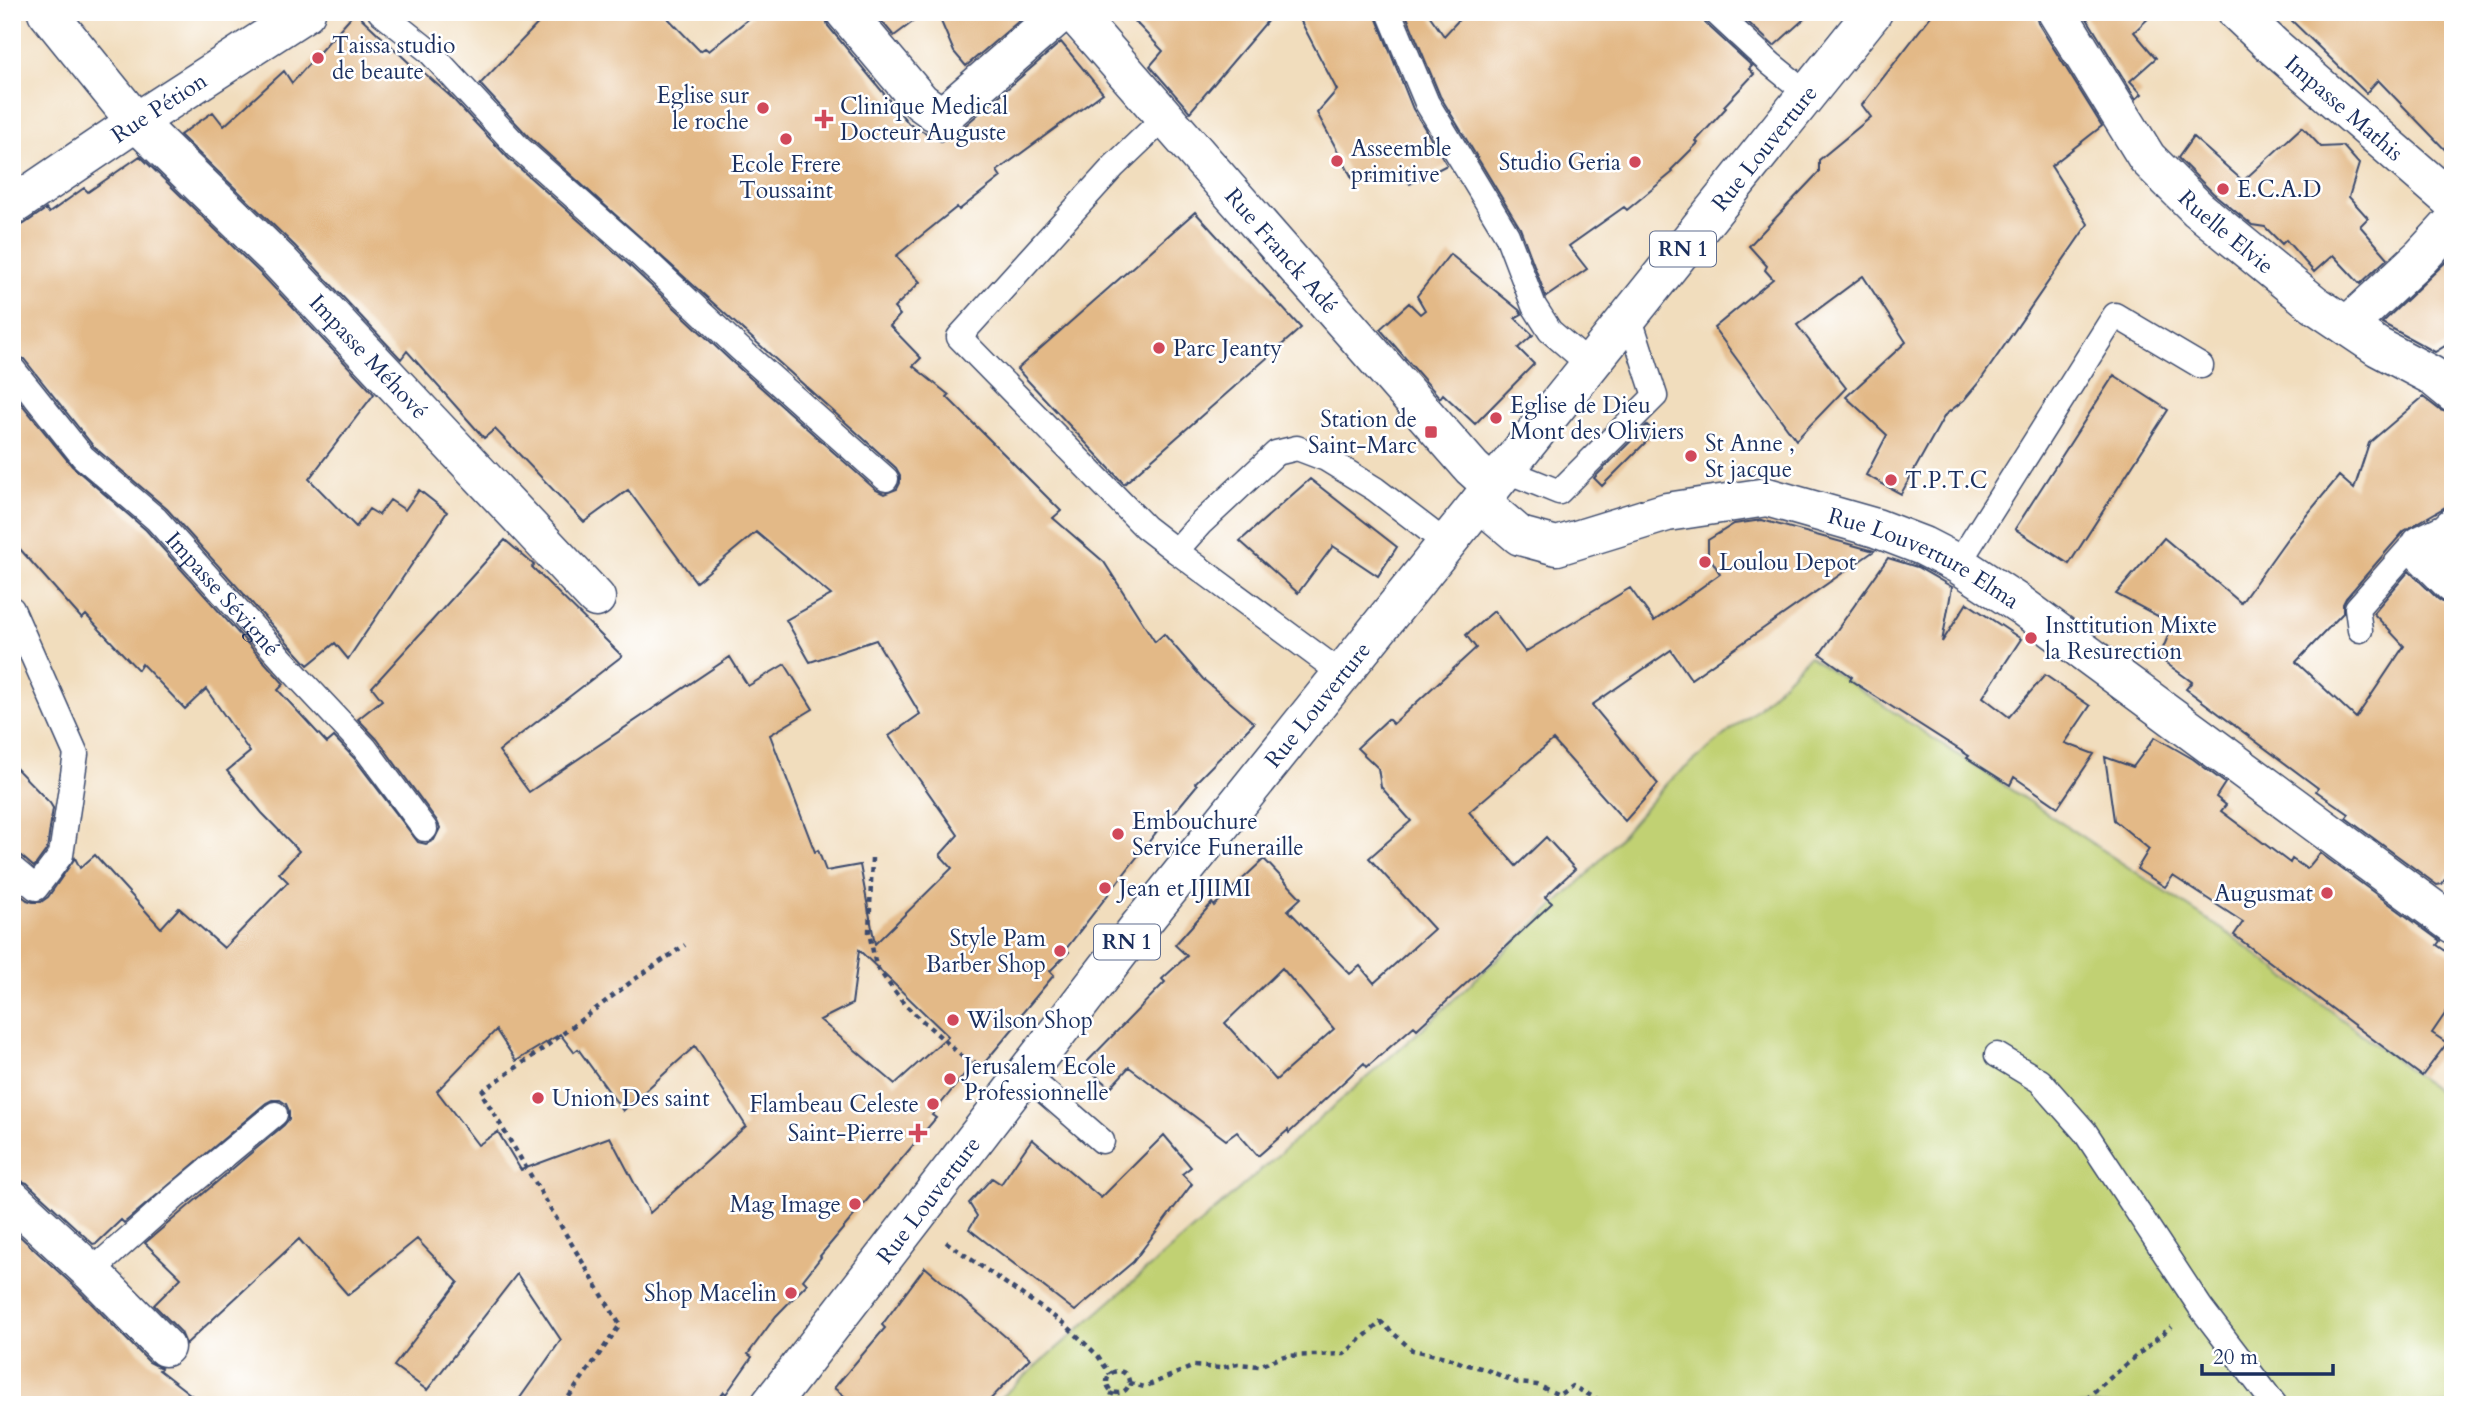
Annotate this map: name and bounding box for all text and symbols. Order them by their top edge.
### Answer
place label: Taissa studio de beaute [332,30,456,87]
street label: Impasse Mathis [2278,48,2410,168]
marker: Taissa studio de beaute [310,50,326,66]
street label: Rue Pétion [105,65,213,150]
street label: Rue Louverture [1704,78,1825,217]
place label: Eglise sur le roche [657,80,750,137]
place label: Clinique Medical Docteur Auguste [840,91,1008,148]
marker: Eglise sur le roche [755,100,771,116]
marker: Clinique Medical Docteur Auguste [814,109,834,129]
marker: Ecole Frere Toussaint [778,131,794,147]
place label: Asseemble primitive [1351,133,1452,190]
place label: Studio Geria [1499,147,1621,178]
place label: Ecole Frere Toussaint [731,149,841,206]
marker: Asseemble primitive [1329,153,1345,169]
marker: Studio Geria [1627,154,1643,170]
place label: E.C.A.D [2237,174,2321,205]
street label: Rue Franck Adé [1218,181,1345,320]
marker: E.C.A.D [2215,181,2231,197]
street label: Ruelle Elvie [2171,183,2281,281]
road number: RN 1 [1650,232,1716,266]
street label: Impasse Méhové [302,288,435,426]
place label: Parc Jeanty [1173,333,1282,364]
marker: Parc Jeanty [1151,340,1167,356]
place label: Eglise de Dieu Mont des Oliviers [1510,390,1684,447]
place label: Station de Saint-Marc [1308,404,1417,461]
marker: Eglise de Dieu Mont des Oliviers [1488,410,1504,426]
marker: Station de Saint-Marc [1423,424,1439,440]
place label: St Anne , St jacque [1705,428,1795,485]
marker: St Anne , St jacque [1683,448,1699,464]
place label: T.P.T.C [1905,465,1987,496]
marker: T.P.T.C [1883,472,1899,488]
street label: Rue Louverture Elma [1825,500,2025,616]
street label: Impasse Sévigné [158,525,287,663]
place label: Loulou Depot [1719,547,1856,578]
marker: Loulou Depot [1697,554,1713,570]
place label: Insttitution Mixte la Resurection [2045,610,2217,667]
marker: Insttitution Mixte la Resurection [2023,630,2039,646]
street label: Rue Louverture [1258,635,1378,774]
place label: Embouchure Service Funeraille [1132,806,1304,863]
marker: Embouchure Service Funeraille [1110,826,1126,842]
place label: Jean et IJIIMI [1116,873,1251,904]
place label: Augusmat [2214,878,2313,909]
marker: Jean et IJIIMI [1097,880,1113,896]
marker: Augusmat [2319,885,2335,901]
place label: Style Pam Barber Shop [926,923,1047,980]
road number: RN 1 [1094,925,1160,960]
marker: Style Pam Barber Shop [1052,943,1068,959]
place label: Wilson Shop [966,1005,1093,1036]
marker: Wilson Shop [945,1012,961,1028]
place label: Jerusalem Ecole Professionnelle [961,1051,1116,1108]
marker: Jerusalem Ecole Professionnelle [942,1071,958,1087]
place label: Union Des saint [552,1083,709,1114]
place label: Flambeau Celeste [749,1089,919,1120]
marker: Union Des saint [530,1090,546,1106]
marker: Flambeau Celeste [925,1096,941,1112]
place label: Saint-Pierre [788,1118,904,1149]
marker: Saint-Pierre [910,1125,926,1141]
street label: Rue Louverture [869,1130,988,1270]
place label: Mag Image [730,1189,841,1220]
marker: Mag Image [847,1196,863,1212]
place label: Shop Macelin [644,1278,777,1309]
marker: Shop Macelin [783,1285,799,1301]
scale bar [2202,1333,2334,1377]
text: 20 m [2213,1343,2258,1372]

